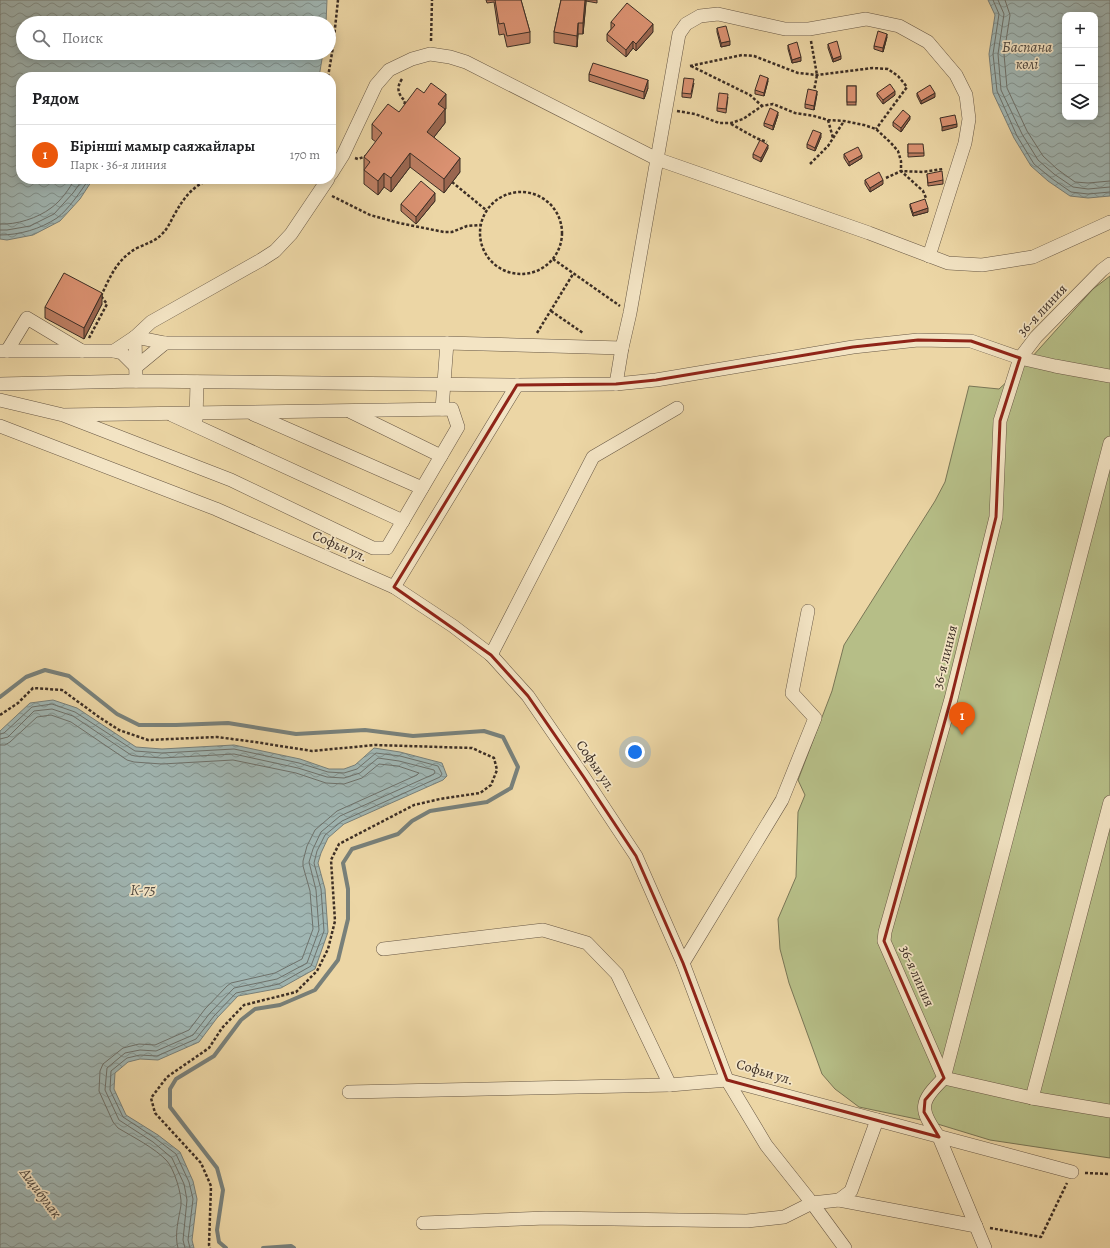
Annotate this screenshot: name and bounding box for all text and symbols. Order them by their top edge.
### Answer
map controls [1062,12,1098,120]
button: + [1062,12,1098,48]
search box [16,16,336,60]
icon: search [30,27,52,49]
text: Поиск [62,28,103,48]
water label: Баспана көлі [1002,37,1052,74]
button: − [1062,48,1098,84]
button: layers [1062,84,1098,120]
text: Рядом [32,87,79,110]
text: Бірінші мамыр саяжайлары [70,136,255,156]
text: 1 [43,146,47,163]
text: 170 m [290,146,320,163]
text: Парк · 36-я линия [70,156,167,173]
street label: 36-я линия [1013,280,1071,340]
street label: Софьи ул. [309,525,371,567]
street label: 36-я линия [928,623,962,691]
pin: 1 [949,702,975,735]
street label: Софьи ул. [572,736,620,796]
your location [625,742,645,762]
water label: К-75 [130,880,156,900]
street label: 36-я линия [895,942,939,1010]
street label: Софьи ул. [734,1054,796,1090]
water label: Ащибулак [15,1163,67,1223]

